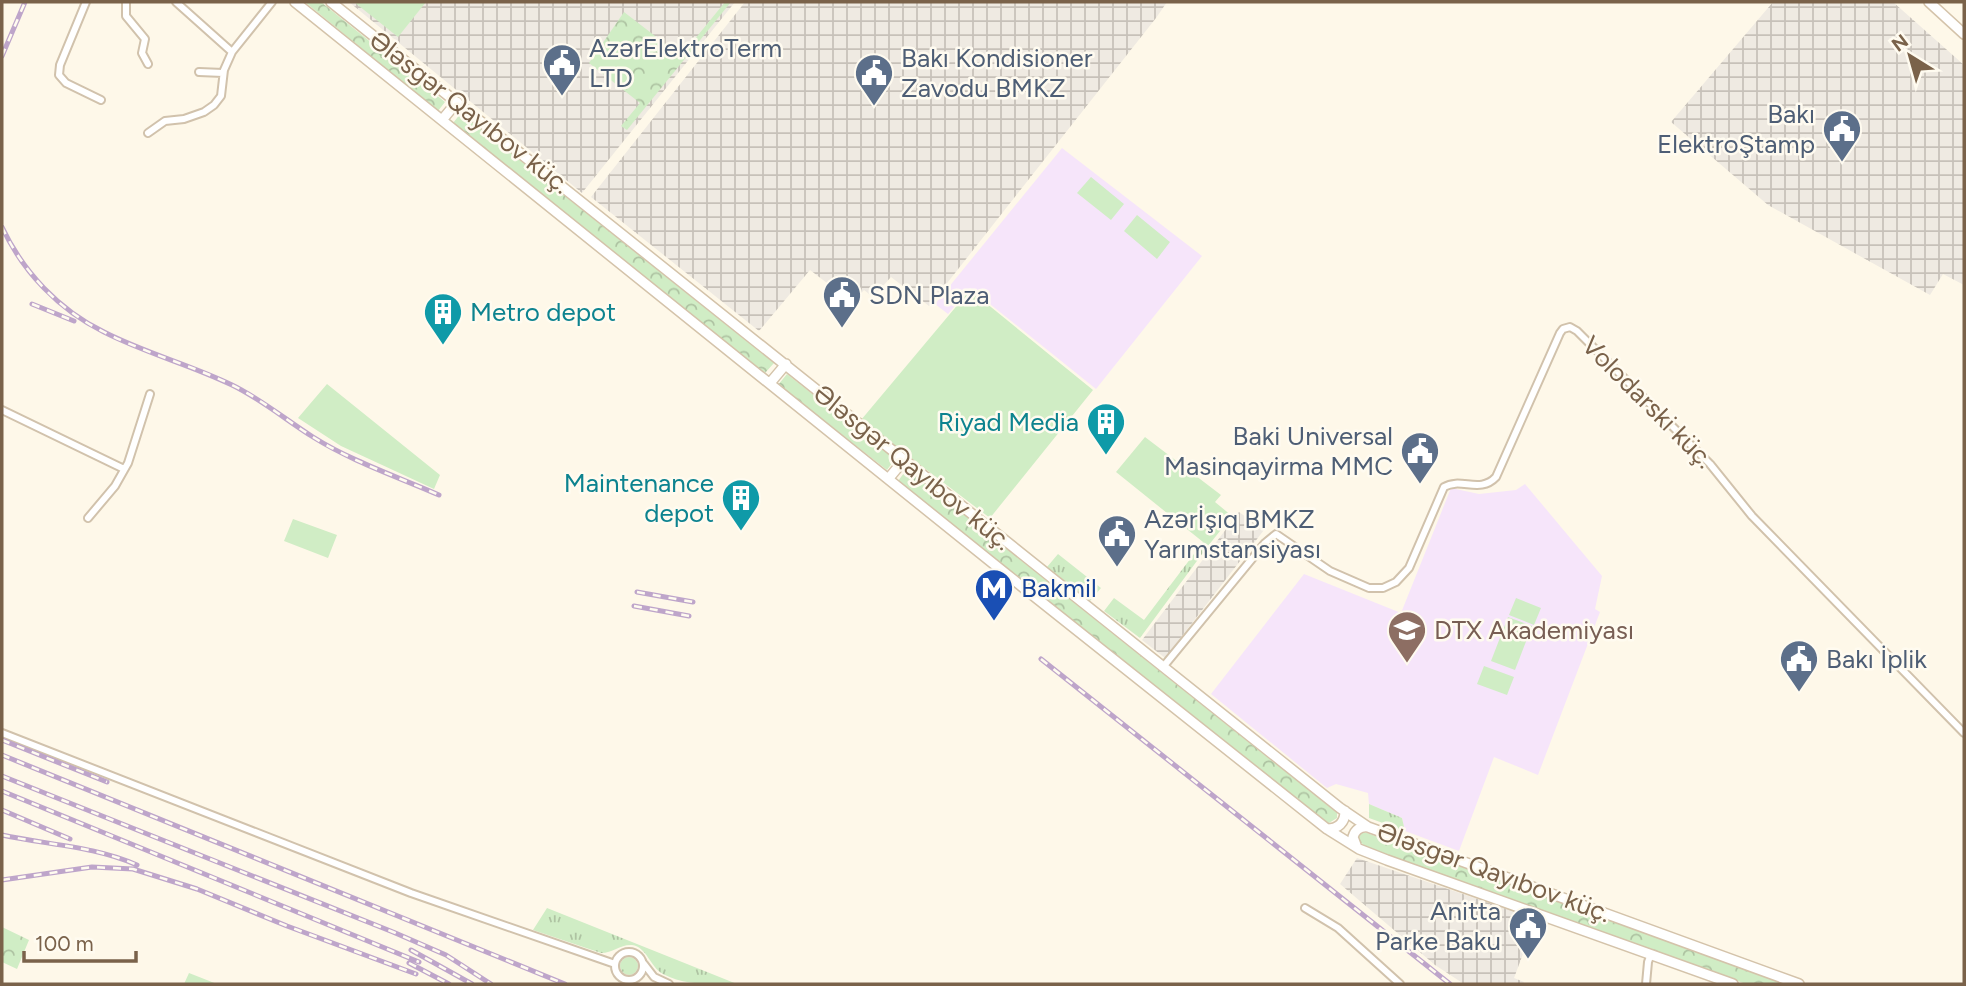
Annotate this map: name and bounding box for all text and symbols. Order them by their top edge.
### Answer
north arrow [1875,21,1945,91]
street label: Ələsgər Qayıbov küç. [363,24,577,200]
text: N [1887,29,1913,56]
place label: AzərElektroTerm LTD [589,32,782,94]
public building icon: AzərElektroTerm LTD [541,42,583,97]
place label: Bakı Kondisioner Zavodu BMKZ [901,42,1093,104]
public building icon: Bakı Kondisioner Zavodu BMKZ [853,52,895,107]
place label: Bakı ElektroŞtamp [1657,98,1815,160]
public building icon: Bakı ElektroŞtamp [1821,108,1863,163]
public building icon: SDN Plaza [821,274,863,329]
place label: SDN Plaza [869,279,989,311]
building icon: Metro depot [422,291,464,346]
place label: Metro depot [470,296,616,328]
street label: Volodarski küç. [1575,329,1721,475]
street label: Ələsgər Qayıbov küç. [807,377,1019,557]
building icon: Riyad Media [1085,401,1127,456]
place label: Riyad Media [938,406,1079,438]
place label: Baki Universal Masinqayirma MMC [1164,420,1393,482]
public building icon: Baki Universal Masinqayirma MMC [1399,430,1441,485]
place label: Maintenance depot [564,467,714,529]
building icon: Maintenance depot [720,477,762,532]
place label: Azərİşıq BMKZ Yarımstansiyası [1144,503,1321,565]
public building icon: Azərİşıq BMKZ Yarımstansiyası [1096,513,1138,568]
metro station icon: Bakmil [973,567,1015,622]
place label: Bakmil [1021,572,1097,604]
school or university icon: DTX Akademiyası [1386,609,1428,664]
place label: DTX Akademiyası [1434,614,1634,646]
public building icon: Bakı İplik [1778,638,1820,693]
place label: Bakı İplik [1826,643,1927,675]
street label: Ələsgər Qayıbov küç. [1373,815,1615,929]
place label: Anitta Parke Baku [1375,895,1501,957]
public building icon: Anitta Parke Baku [1507,905,1549,960]
scale bar [24,920,136,964]
text: 100 m [35,931,94,956]

